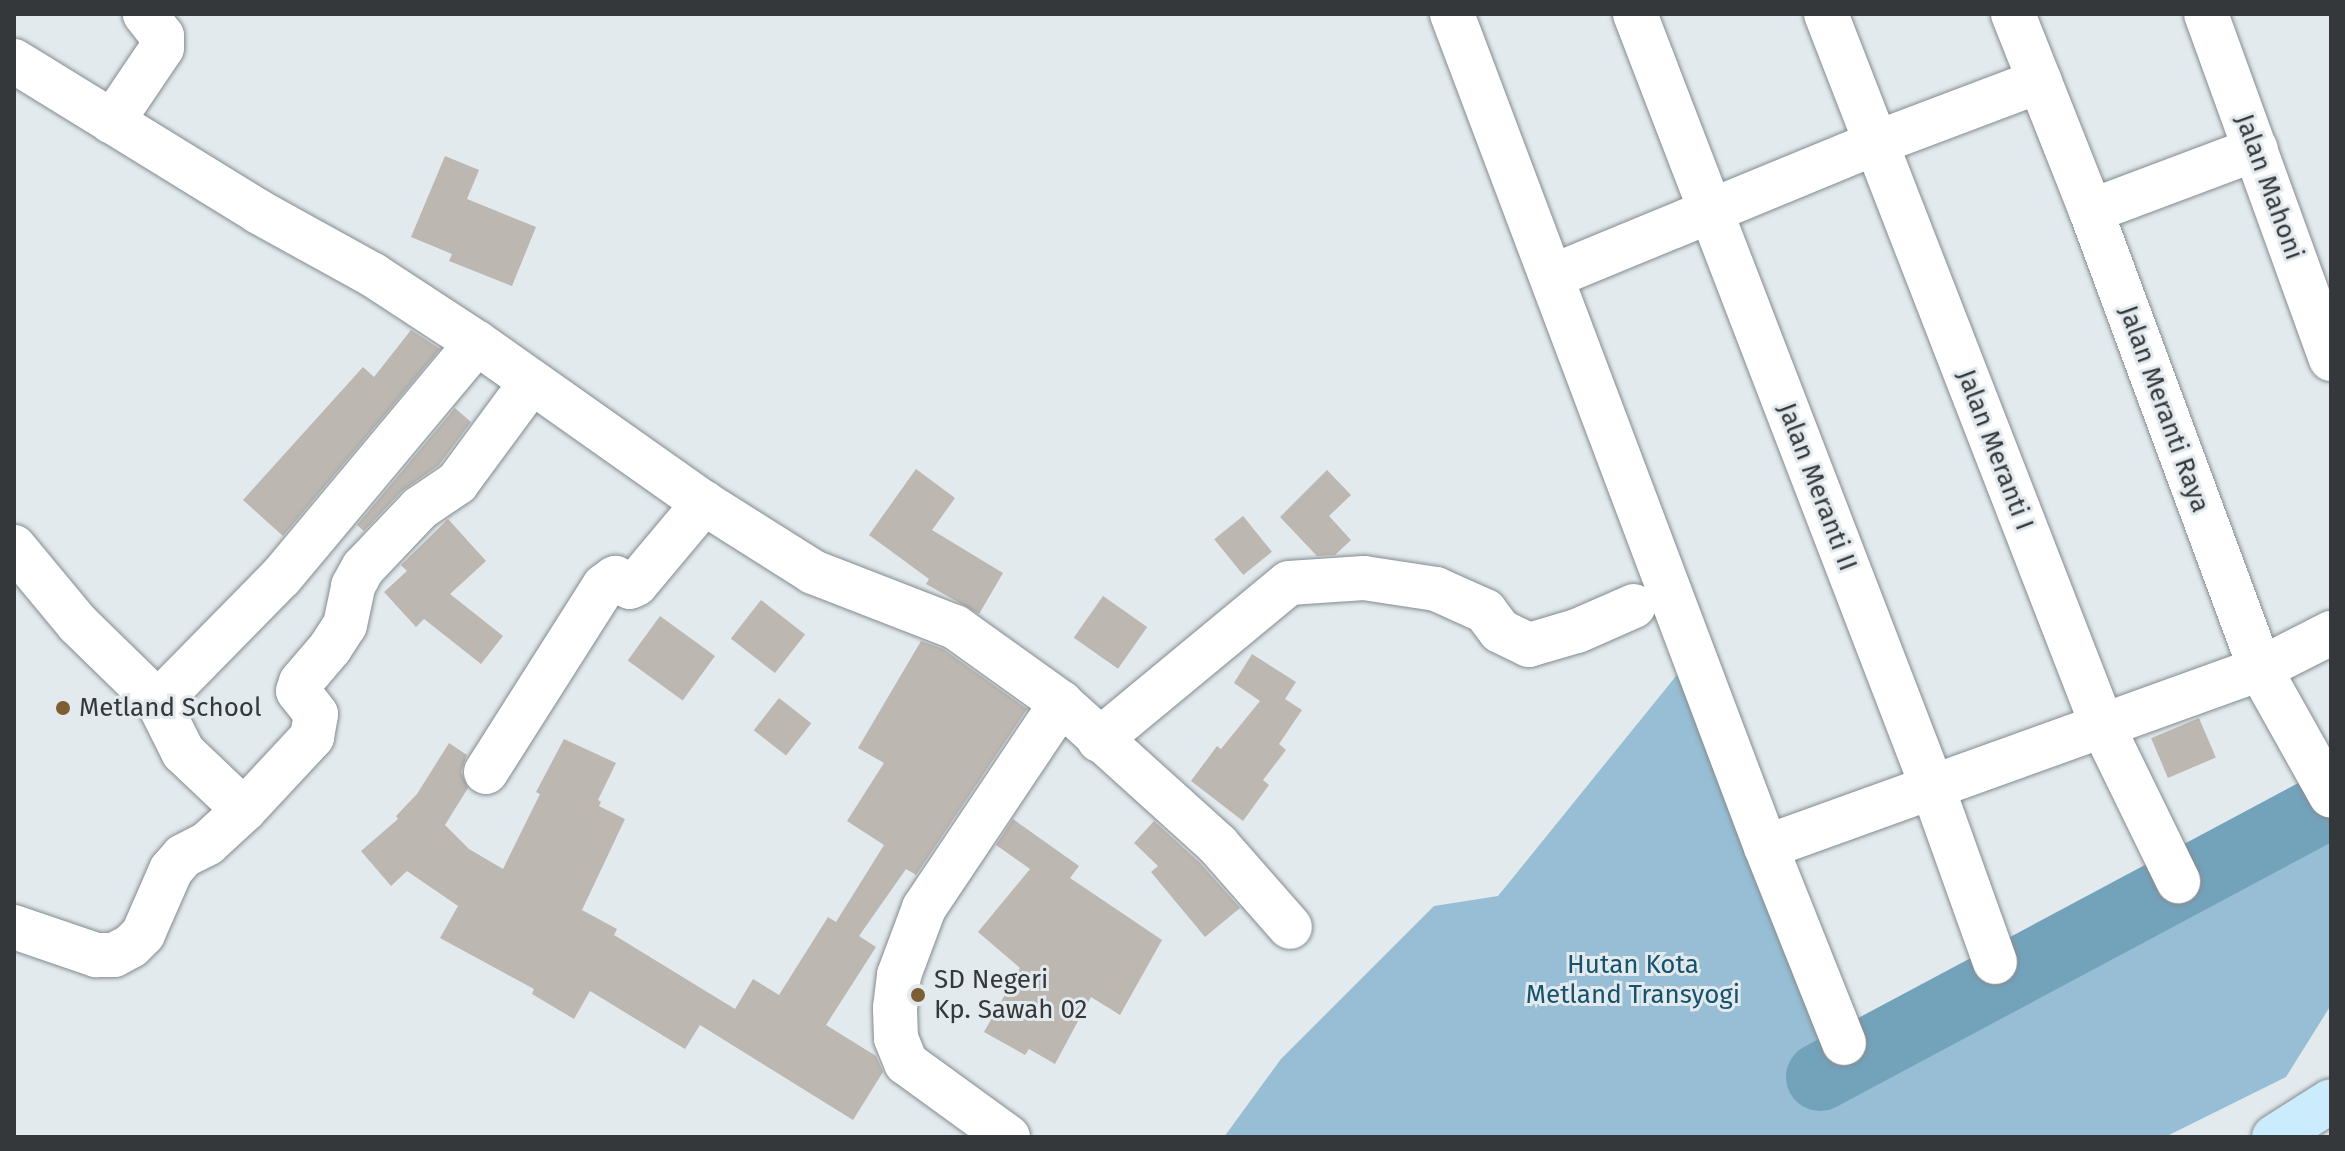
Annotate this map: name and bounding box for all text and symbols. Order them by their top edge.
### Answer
street label: Jalan Mahoni [2228,110,2310,264]
street label: Jalan Meranti Raya [2112,301,2216,517]
street label: Jalan Meranti I [1950,365,2040,535]
street label: Jalan Meranti II [1771,399,1863,575]
place label: Metland School [79,692,262,724]
marker: Metland School [54,699,72,717]
park label: Hutan Kota Metland Transyogi [1526,949,1740,1010]
place label: SD Negeri Kp. Sawah 02 [934,964,1087,1026]
marker: SD Negeri Kp. Sawah 02 [909,986,927,1004]

